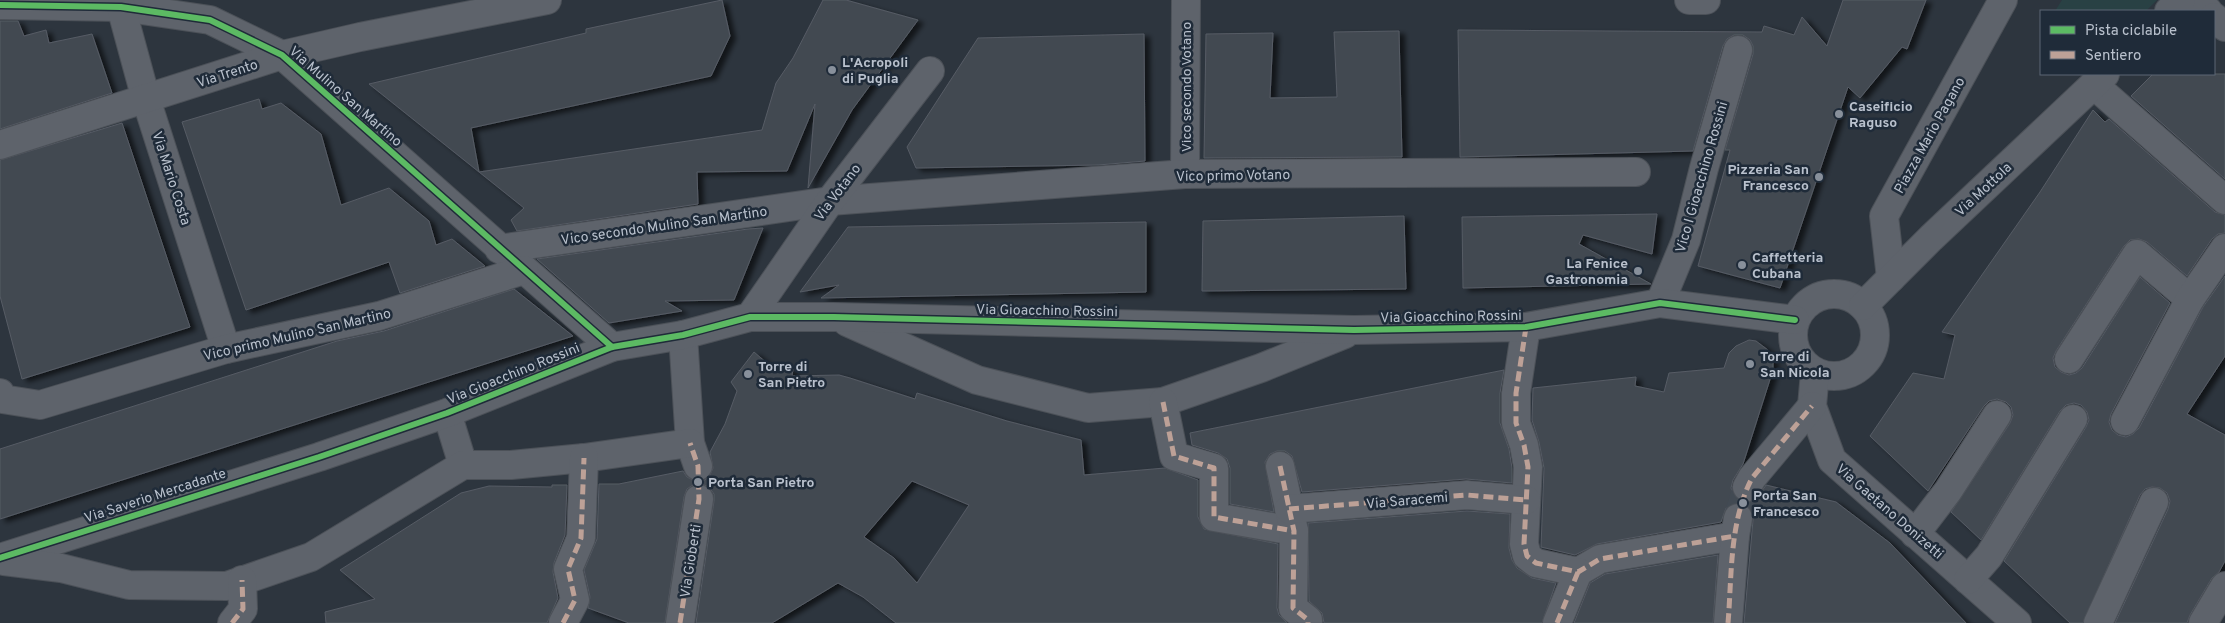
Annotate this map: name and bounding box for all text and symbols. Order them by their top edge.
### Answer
legend [2040,10,2215,75]
street label: Vico secondo Votano [1179,22,1196,152]
text: Pista ciclabile [2085,22,2177,41]
street label: Via Mulino San Martino [285,43,405,151]
text: Sentiero [2085,47,2141,66]
place label: L'Acropoli di Puglia [842,55,908,88]
street label: Via Trento [195,57,260,92]
marker: L'Acropoli di Puglia [826,64,838,76]
street label: Piazza Mario Pagano [1891,74,1969,197]
place label: Caseificio Raguso [1849,99,1913,132]
street label: Vico I Gioacchino Rossini [1673,100,1732,255]
marker: Caseificio Raguso [1833,108,1845,120]
street label: Via Mario Costa [147,129,194,227]
street label: Via Mottola [1952,160,2016,221]
street label: Via Votano [811,161,865,225]
place label: Pizzeria San Francesco [1727,162,1809,195]
street label: Vico primo Votano [1176,167,1291,186]
marker: Pizzeria San Francesco [1813,171,1825,183]
street label: Vico secondo Mulino San Martino [560,204,769,249]
place label: Caffetteria Cubana [1752,250,1823,283]
place label: La Fenice Gastronomia [1546,256,1628,289]
marker: Caffetteria Cubana [1736,259,1748,271]
marker: La Fenice Gastronomia [1632,265,1644,277]
street label: Via Gioacchino Rossini [976,302,1118,321]
street label: Vico primo Mulino San Martino [202,306,393,365]
street label: Via Gioacchino Rossini [1380,308,1522,327]
street label: Via Gioacchino Rossini [445,340,582,409]
place label: Torre di San Nicola [1760,349,1830,382]
marker: Torre di San Nicola [1744,358,1756,370]
place label: Torre di San Pietro [758,359,825,392]
marker: Torre di San Pietro [742,368,754,380]
street label: Via Gaetano Donizetti [1832,461,1946,563]
street label: Via Saverio Mercadante [82,465,229,527]
place label: Porta San Pietro [708,475,814,492]
marker: Porta San Pietro [692,476,704,488]
place label: Porta San Francesco [1753,488,1819,521]
street label: Via Saracemi [1365,489,1449,514]
marker: Porta San Francesco [1737,497,1749,509]
street label: Via Gioberti [677,523,706,599]

